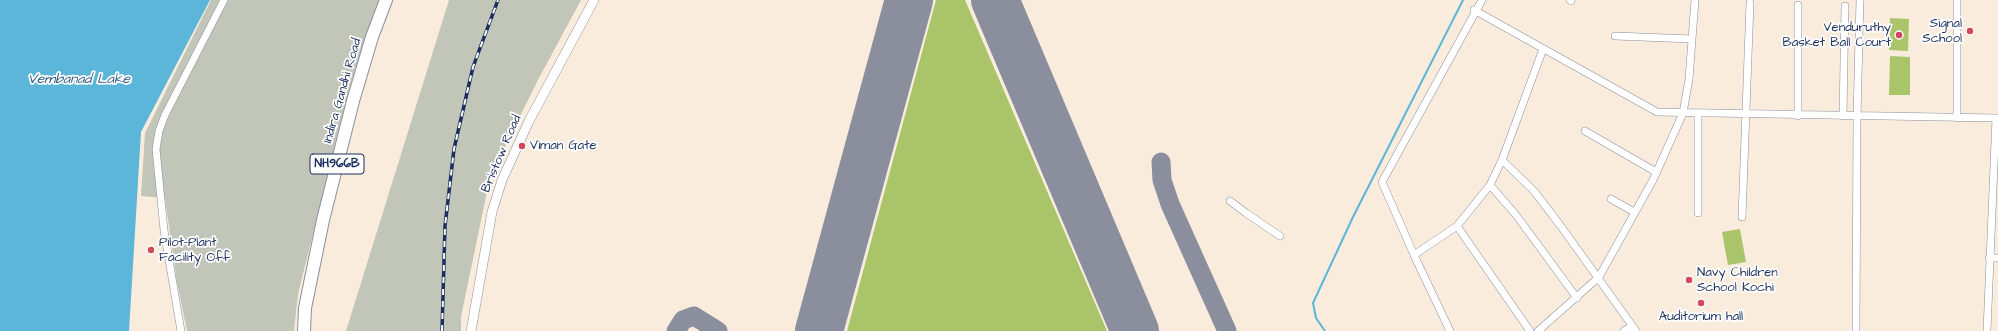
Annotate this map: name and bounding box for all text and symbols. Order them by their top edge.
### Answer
place label: Signal School [1922,16,1962,47]
place label: Venduruthy Basket Ball Court [1782,20,1891,51]
marker: Signal School [1965,26,1975,36]
marker: Venduruthy Basket Ball Court [1894,30,1904,40]
street label: Indira Gandhi Road [321,37,365,145]
water label: Vembanad Lake [28,72,130,88]
street label: Bristow Road [479,113,525,195]
place label: Viman Gate [530,138,596,154]
marker: Viman Gate [517,141,527,151]
road number: NH966B [310,154,364,174]
place label: Pilot-Plant Facility Off [159,235,231,266]
marker: Pilot-Plant Facility Off [146,245,156,255]
place label: Navy Children School Kochi [1697,265,1778,296]
marker: Navy Children School Kochi [1684,275,1694,285]
marker: Auditorium hall [1696,298,1706,308]
place label: Auditorium hall [1659,309,1743,325]

